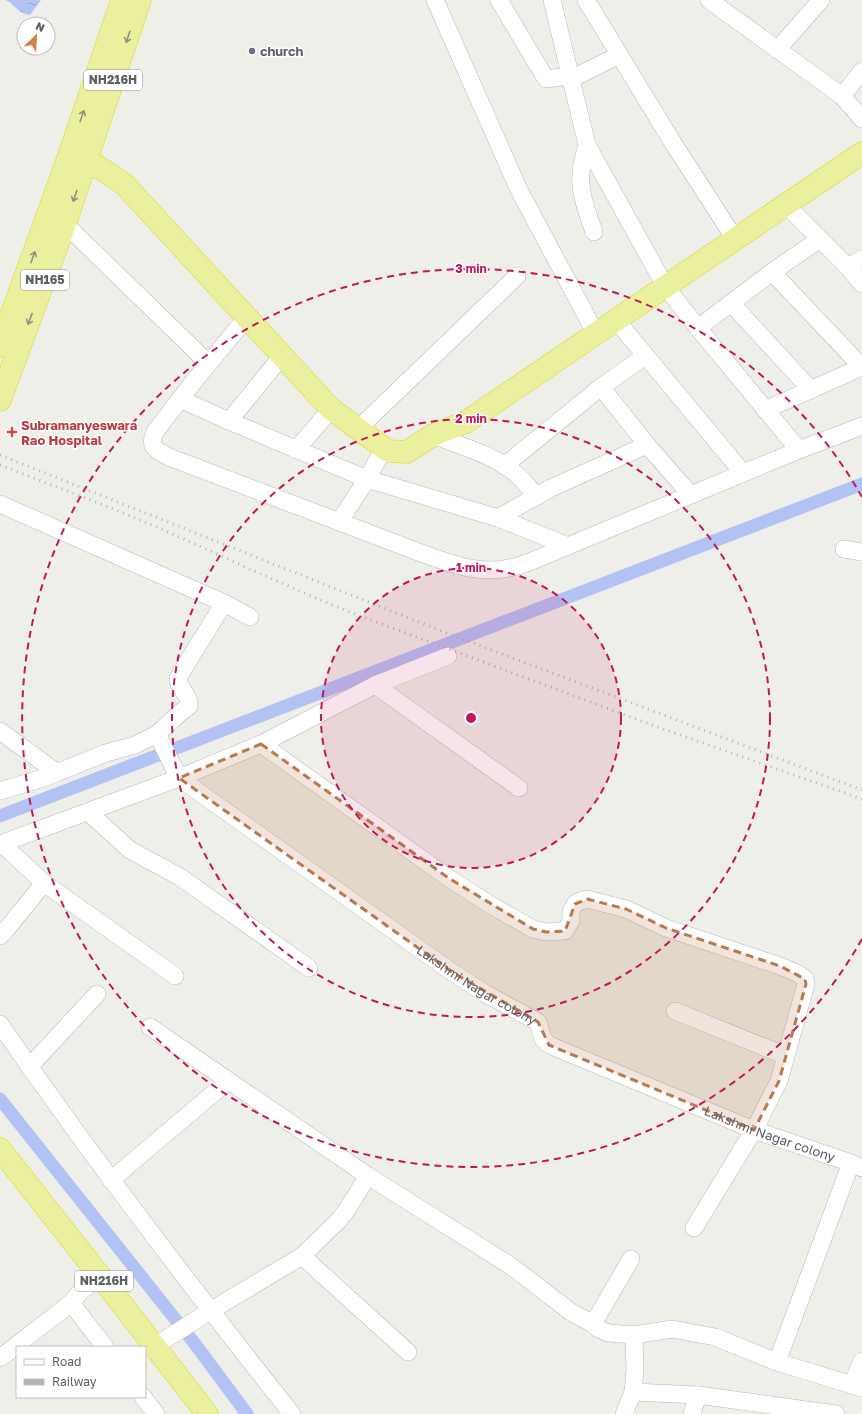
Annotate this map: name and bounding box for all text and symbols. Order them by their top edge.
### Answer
north arrow [16,16,56,56]
text: N [34,19,47,34]
one-way arrow [123,31,131,43]
place label: church [260,43,303,59]
marker: church [247,46,257,56]
road number: NH216H [84,70,142,90]
one-way arrow [79,110,87,122]
one-way arrow [70,190,78,202]
one-way arrow [30,251,37,264]
text: 3 min [455,261,487,276]
road number: NH165 [21,270,69,290]
one-way arrow [26,312,34,324]
text: 2 min [455,411,487,426]
place label: Subramanyeswara Rao Hospital [21,417,138,448]
marker: Subramanyeswara Rao Hospital [6,426,18,438]
text: 1 min [456,560,486,575]
centre of rings [464,711,478,725]
street label: Lakshmi Nagar colony [414,942,540,1028]
street label: Lakshmi Nagar colony [702,1102,838,1165]
road number: NH216H [75,1271,133,1291]
legend [16,1346,146,1398]
text: Road [52,1354,81,1369]
text: Railway [52,1374,97,1389]

